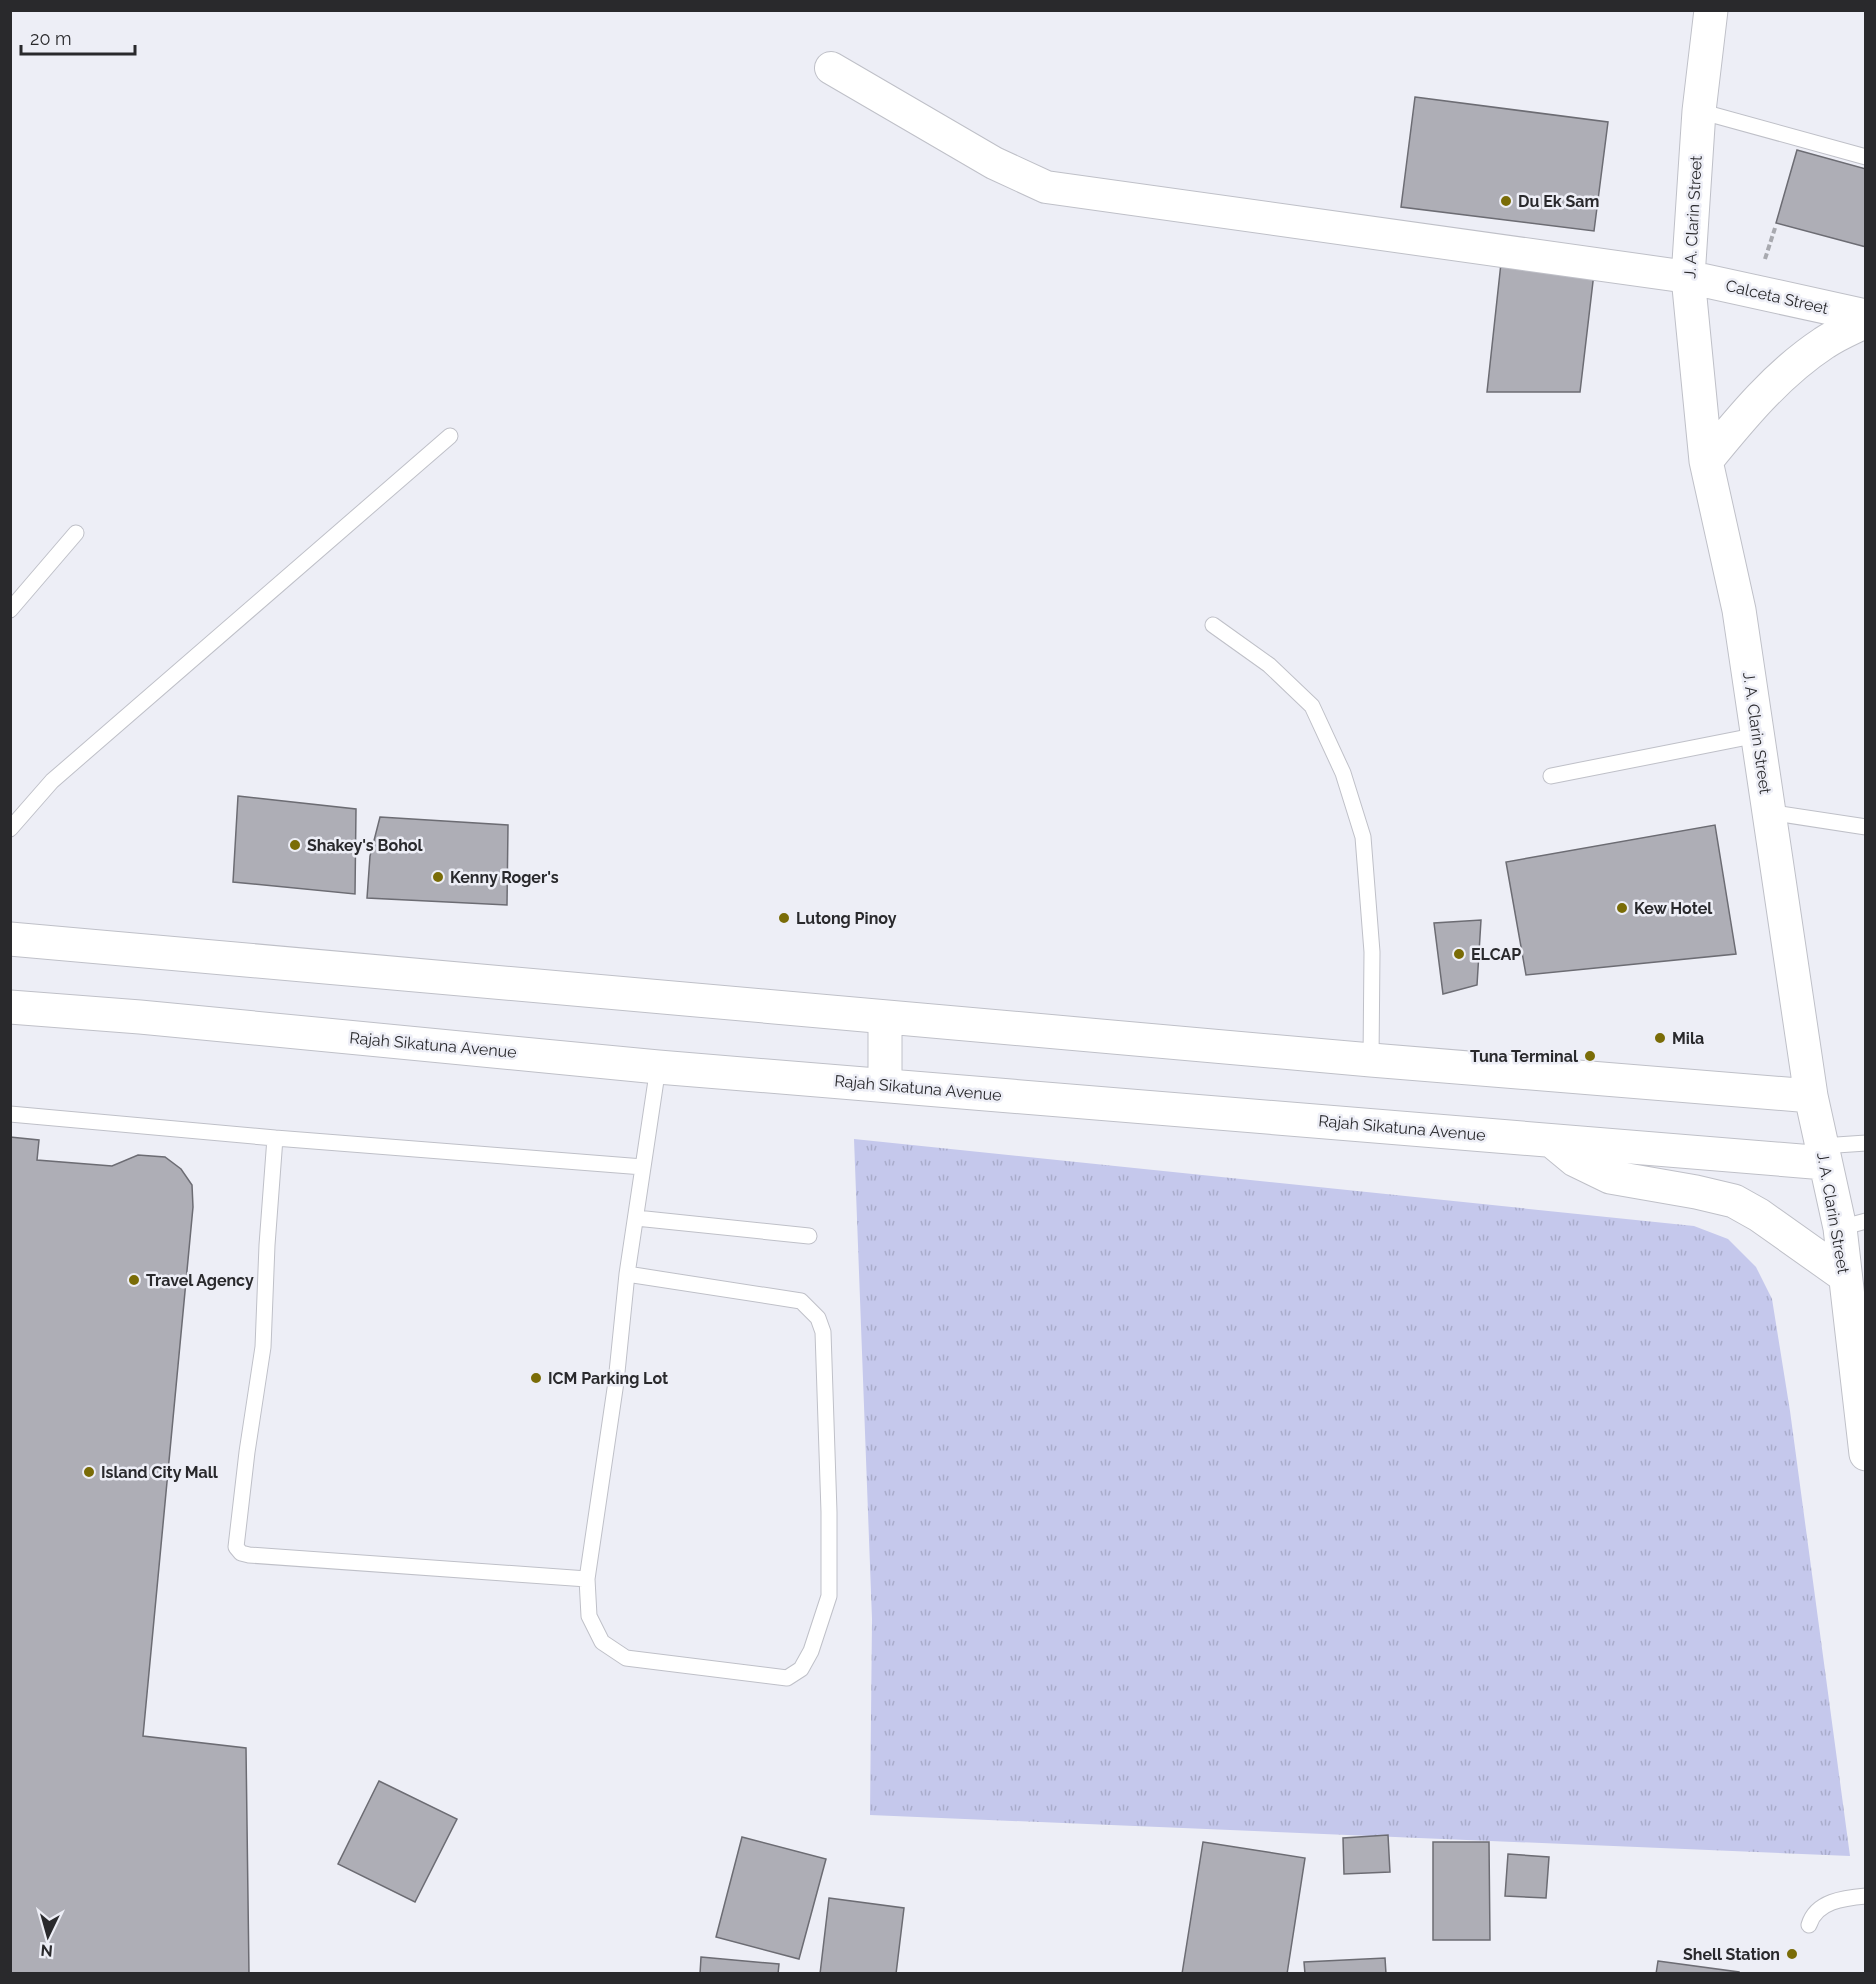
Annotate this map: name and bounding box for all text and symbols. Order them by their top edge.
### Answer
scale bar [21,18,135,56]
text: 20 m [30,28,72,49]
street label: J. A. Clarin Street [1680,154,1706,279]
place label: Du Ek Sam [1518,192,1599,211]
marker: Du Ek Sam [1499,194,1513,208]
street label: Calceta Street [1724,276,1831,318]
street label: J. A. Clarin Street [1739,671,1775,796]
place label: Shakey's Bohol [307,836,424,855]
marker: Shakey's Bohol [288,838,302,852]
place label: Kenny Roger's [450,868,559,887]
marker: Kenny Roger's [431,870,445,884]
place label: Kew Hotel [1634,899,1713,918]
marker: Kew Hotel [1615,901,1629,915]
place label: Lutong Pinoy [796,909,897,928]
marker: Lutong Pinoy [777,911,791,925]
place label: ELCAP [1471,945,1521,964]
marker: ELCAP [1452,947,1466,961]
street label: Rajah Sikatuna Avenue [349,1028,517,1062]
place label: Mila [1672,1029,1704,1048]
marker: Mila [1653,1031,1667,1045]
place label: Tuna Terminal [1470,1047,1579,1066]
marker: Tuna Terminal [1583,1049,1597,1063]
street label: Rajah Sikatuna Avenue [834,1071,1002,1105]
street label: Rajah Sikatuna Avenue [1318,1111,1486,1145]
street label: J. A. Clarin Street [1813,1151,1853,1276]
place label: Travel Agency [146,1271,254,1290]
marker: Travel Agency [127,1273,141,1287]
place label: ICM Parking Lot [548,1369,668,1388]
marker: ICM Parking Lot [529,1371,543,1385]
place label: Island City Mall [101,1463,219,1482]
marker: Island City Mall [82,1465,96,1479]
north arrow [18,1906,78,1966]
text: N [40,1940,54,1960]
place label: Shell Station [1683,1945,1780,1964]
marker: Shell Station [1785,1947,1799,1961]

